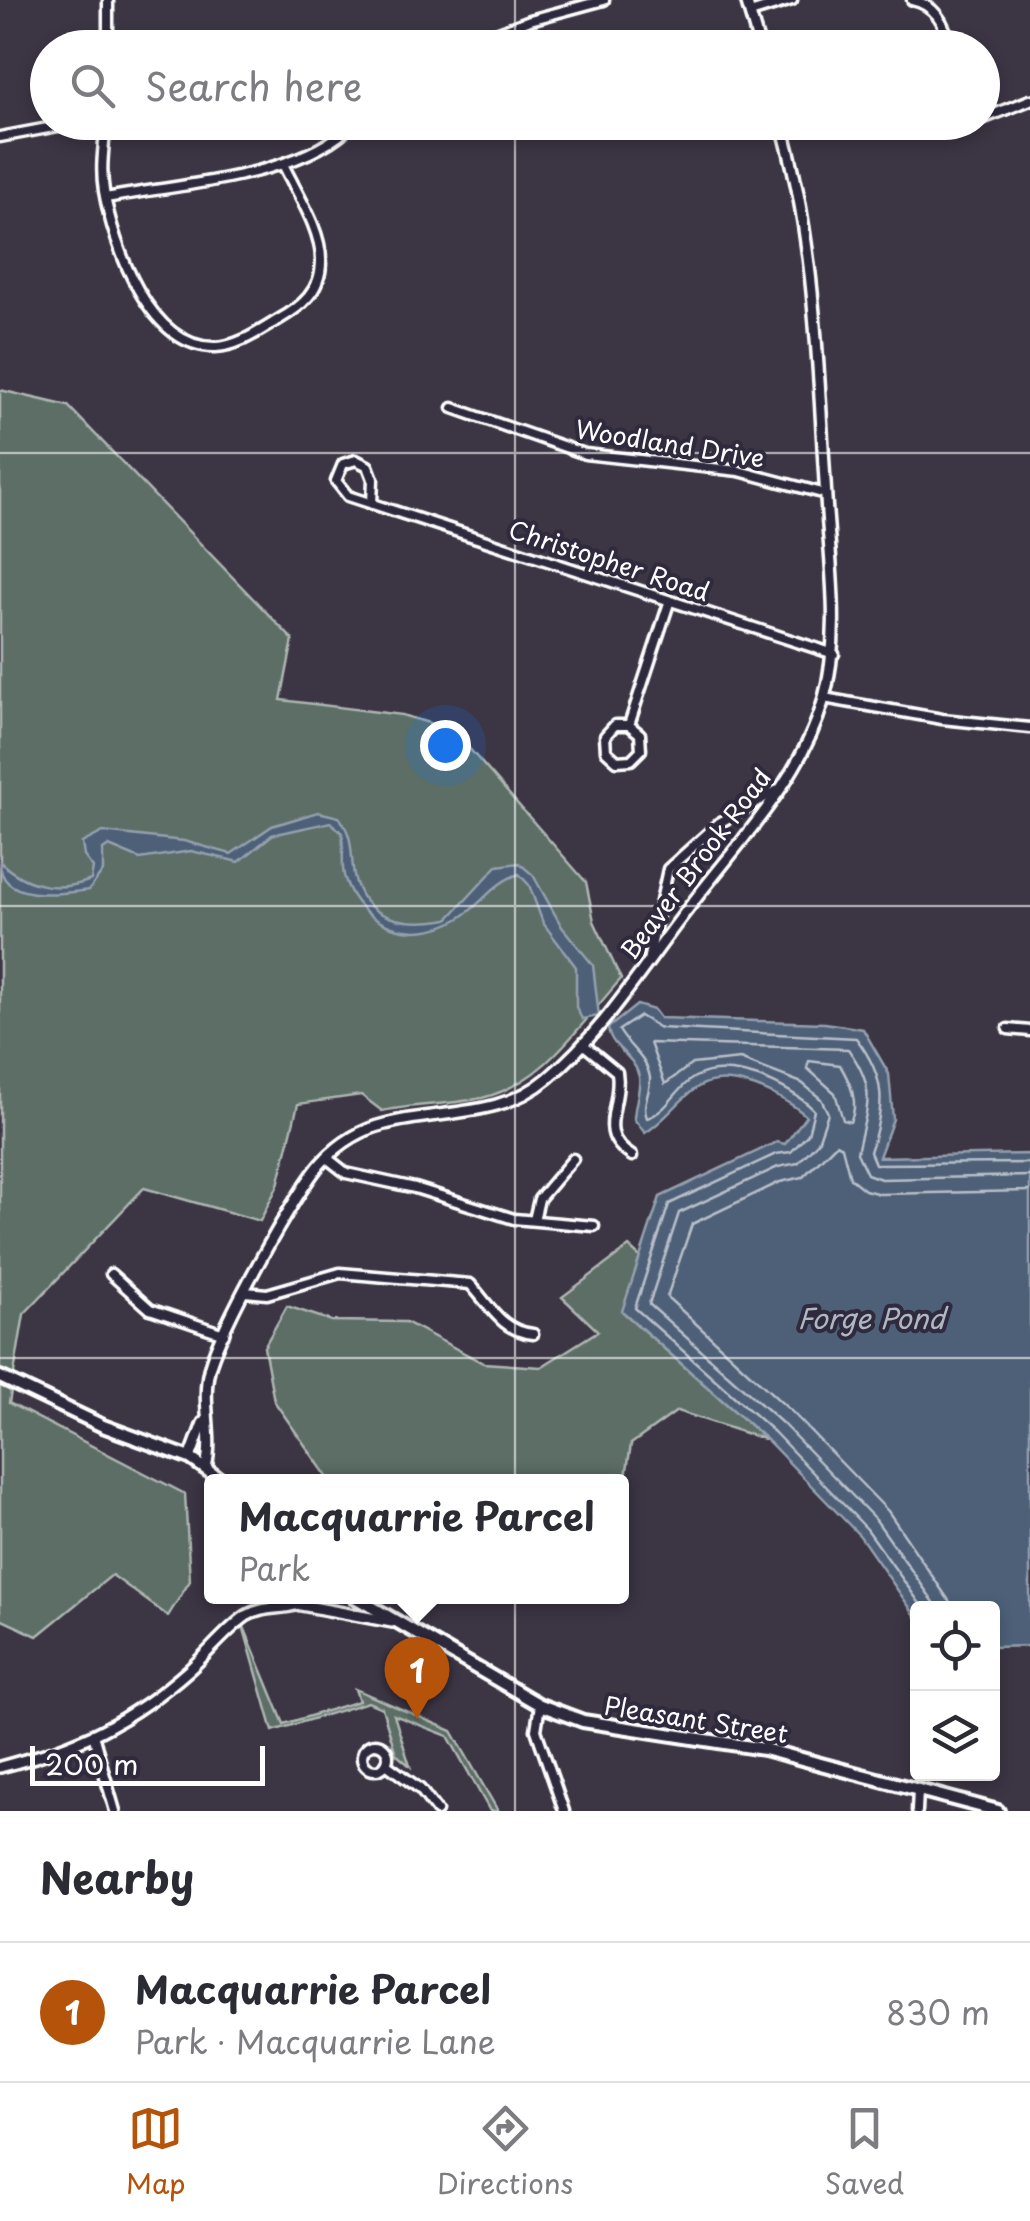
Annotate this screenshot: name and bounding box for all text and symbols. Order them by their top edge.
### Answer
search box [30,30,1000,140]
text: Search here [145,57,362,114]
icon: search [65,58,120,113]
street label: Woodland Drive [573,409,767,477]
street label: Christopher Road [504,510,715,610]
your location [420,720,471,771]
street label: Beaver Brook Road [611,760,780,967]
water label: Forge Pond [797,1296,949,1339]
popup [204,1474,629,1604]
text: Macquarrie Parcel [239,1487,594,1544]
text: Park [239,1544,310,1592]
map controls [910,1601,1000,1781]
button: locate [910,1601,1000,1691]
pin: 1 [384,1636,450,1719]
street label: Pleasant Street [601,1686,791,1752]
button: layers [910,1691,1000,1781]
scale bar [30,1741,265,1786]
text: 200 m [45,1742,138,1785]
text: Nearby [40,1845,194,1908]
text: Macquarrie Parcel [135,1960,491,2017]
text: 1 [65,1988,80,2036]
text: 830 m [886,1988,990,2036]
text: Park · Macquarrie Lane [135,2017,496,2065]
tab: Map [126,2101,186,2204]
tab: Directions [437,2101,573,2204]
tab: Saved [825,2101,904,2204]

